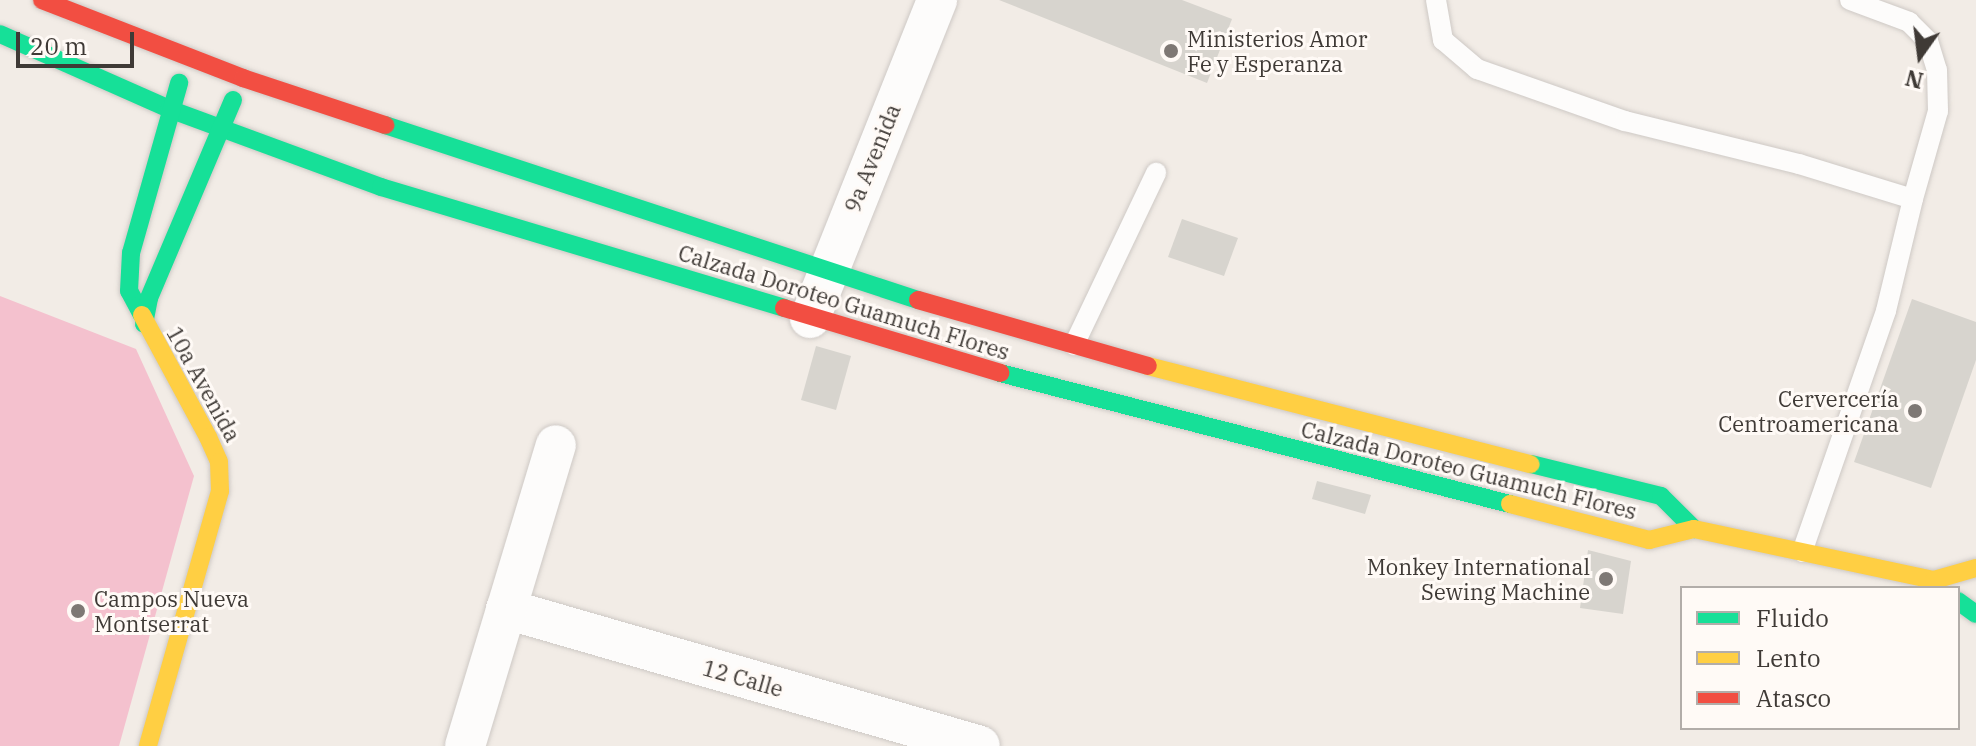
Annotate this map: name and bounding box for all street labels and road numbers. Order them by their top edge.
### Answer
street label: 9a Avenida [838,100,906,216]
street label: Calzada Doroteo Guamuch Flores [675,239,1013,365]
street label: 10a Avenida [161,322,247,446]
street label: Calzada Doroteo Guamuch Flores [1299,415,1639,525]
street label: 12 Calle [700,654,786,702]

